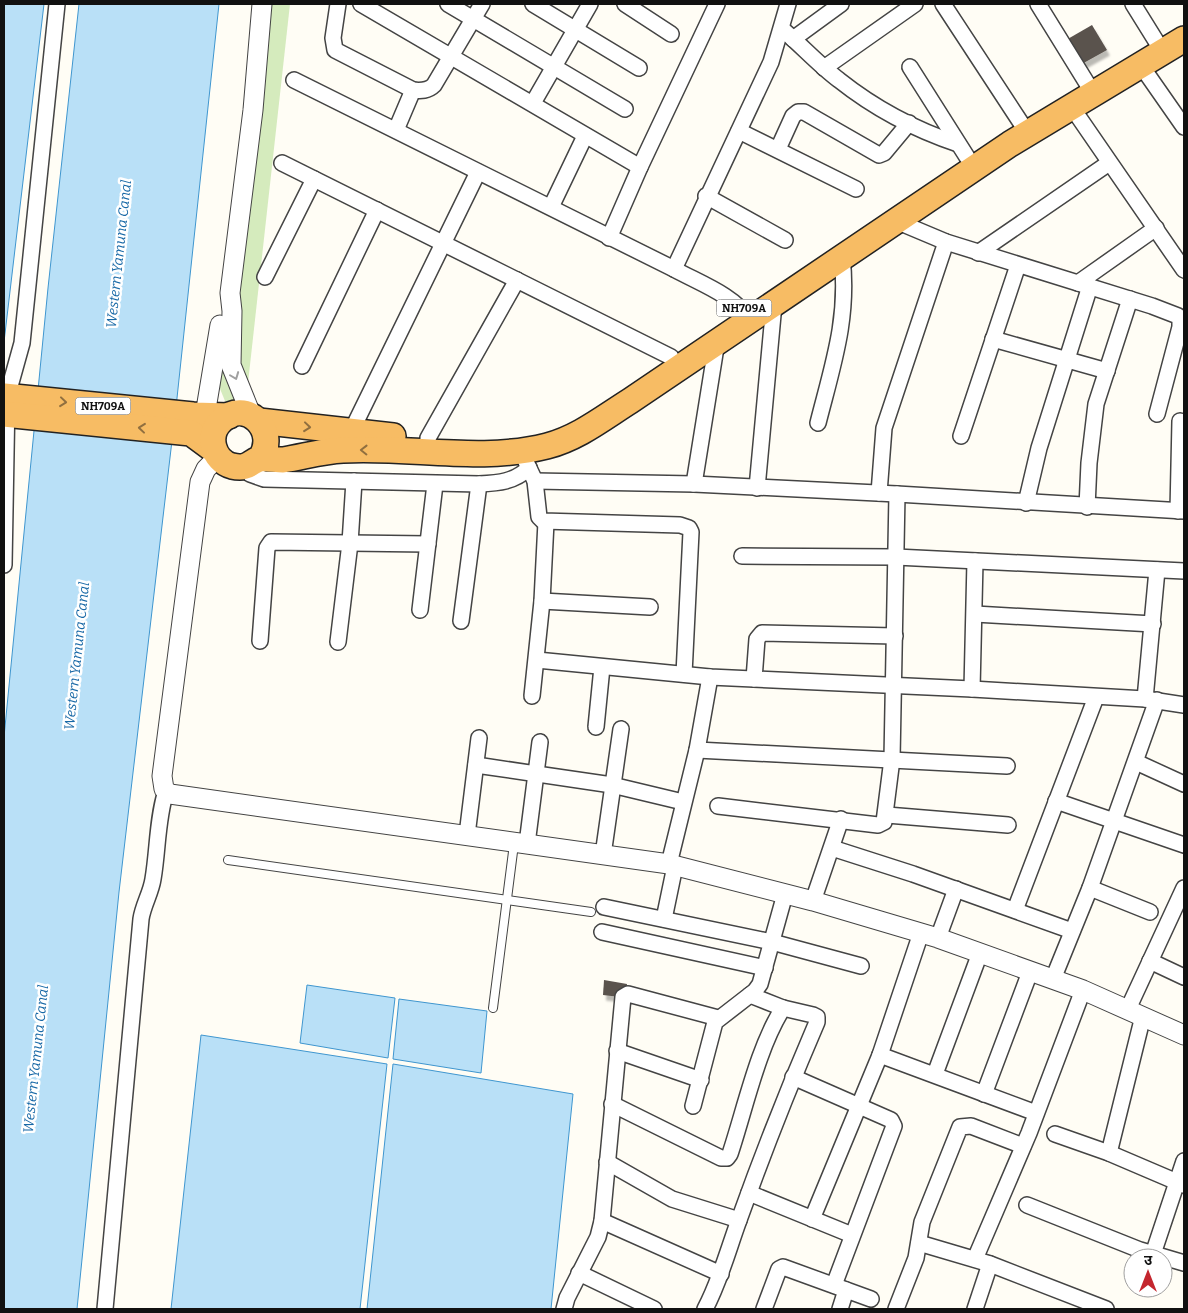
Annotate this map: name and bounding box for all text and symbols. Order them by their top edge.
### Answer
water label: Western Yamuna Canal [103,179,135,329]
road number: NH709A [716,300,772,316]
one-way arrow [229,371,239,380]
one-way arrow [59,396,67,407]
road number: NH709A [76,398,130,414]
one-way arrow [304,421,312,432]
one-way arrow [138,423,146,434]
one-way arrow [359,445,367,455]
water label: Western Yamuna Canal [61,581,93,731]
water label: Western Yamuna Canal [20,984,52,1134]
north arrow [1123,1248,1173,1298]
text: उ [1144,1252,1153,1269]

